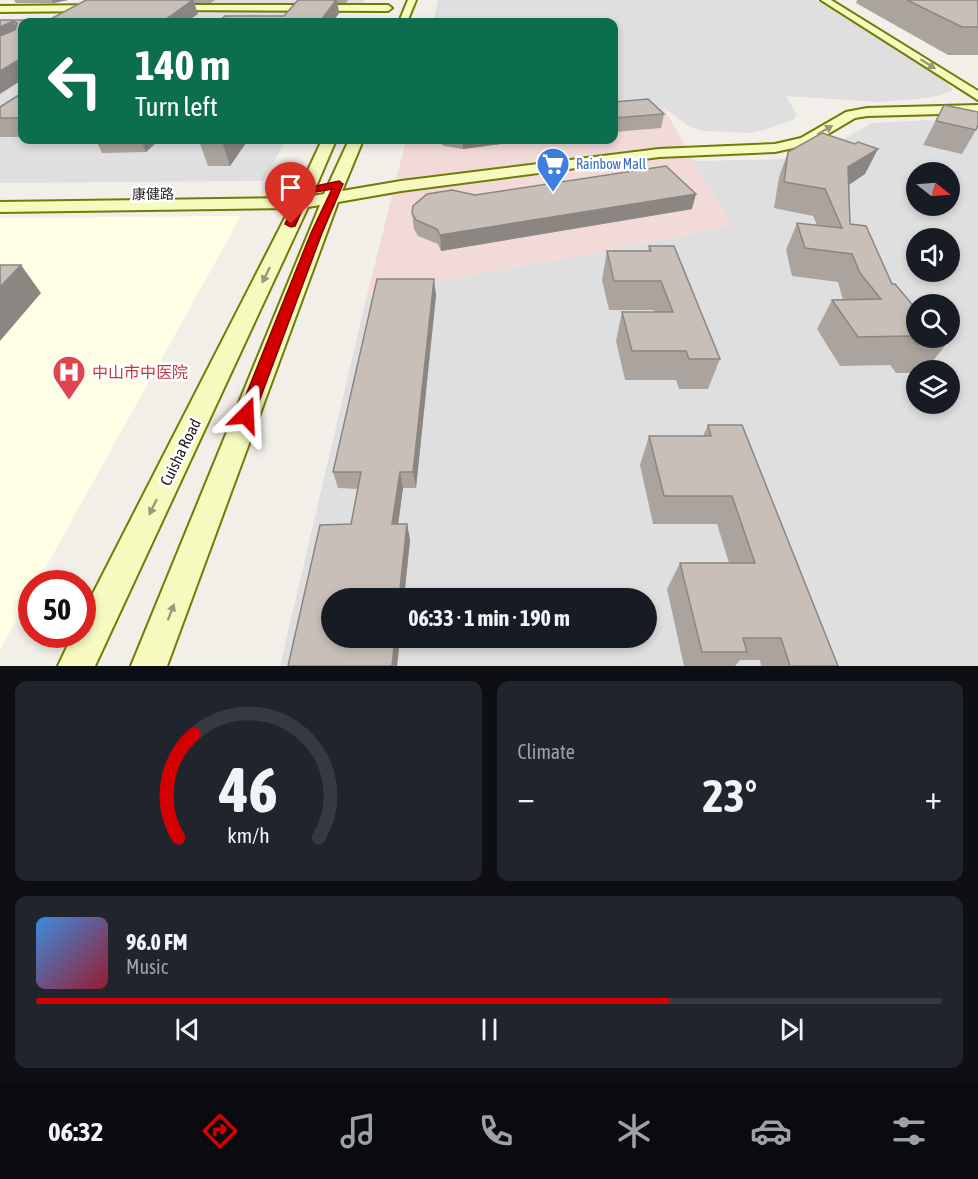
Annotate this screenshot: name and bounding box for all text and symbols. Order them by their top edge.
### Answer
text: 140 m [135,41,230,89]
icon: left [36,42,114,120]
one-way arrow [920,59,936,70]
text: Turn left [135,91,218,122]
one-way arrow [817,125,834,135]
supermarket icon: Rainbow Mall [535,146,571,193]
place label: Rainbow Mall [576,156,646,172]
pin [265,162,316,224]
north arrow [906,162,960,216]
map controls [906,162,960,414]
icon: arrive [274,171,307,204]
street label: 康健路 [132,186,174,202]
button: sound [906,228,960,282]
one-way arrow [261,266,271,283]
button: search [906,294,960,348]
hospital icon: 中山市中医院 [51,354,87,401]
button: layers [906,360,960,414]
place label: 中山市中医院 [92,363,188,381]
position arrow [214,383,278,447]
street label: Cuisha Road [156,416,204,488]
one-way arrow [149,498,158,515]
speed limit sign: 50 [18,570,96,648]
one-way arrow [166,602,176,620]
text: 06:33 · 1 min · 190 m [408,605,570,631]
text: Climate [518,740,575,763]
text: 46 [218,754,278,825]
text: 23° [702,770,757,822]
text: − [518,778,535,816]
text: + [925,778,942,816]
text: km/h [227,823,270,848]
text: 96.0 FM [126,929,188,955]
text: Music [126,955,168,978]
icon: previous [171,1013,204,1046]
icon: pause [473,1013,506,1046]
icon: next [775,1013,808,1046]
icon: directions [199,1110,241,1152]
icon: music [337,1110,379,1152]
icon: phone [475,1110,517,1152]
icon: climate [613,1110,655,1152]
icon: car [750,1110,792,1152]
icon: filters [888,1110,930,1152]
text: 06:32 [48,1116,103,1147]

